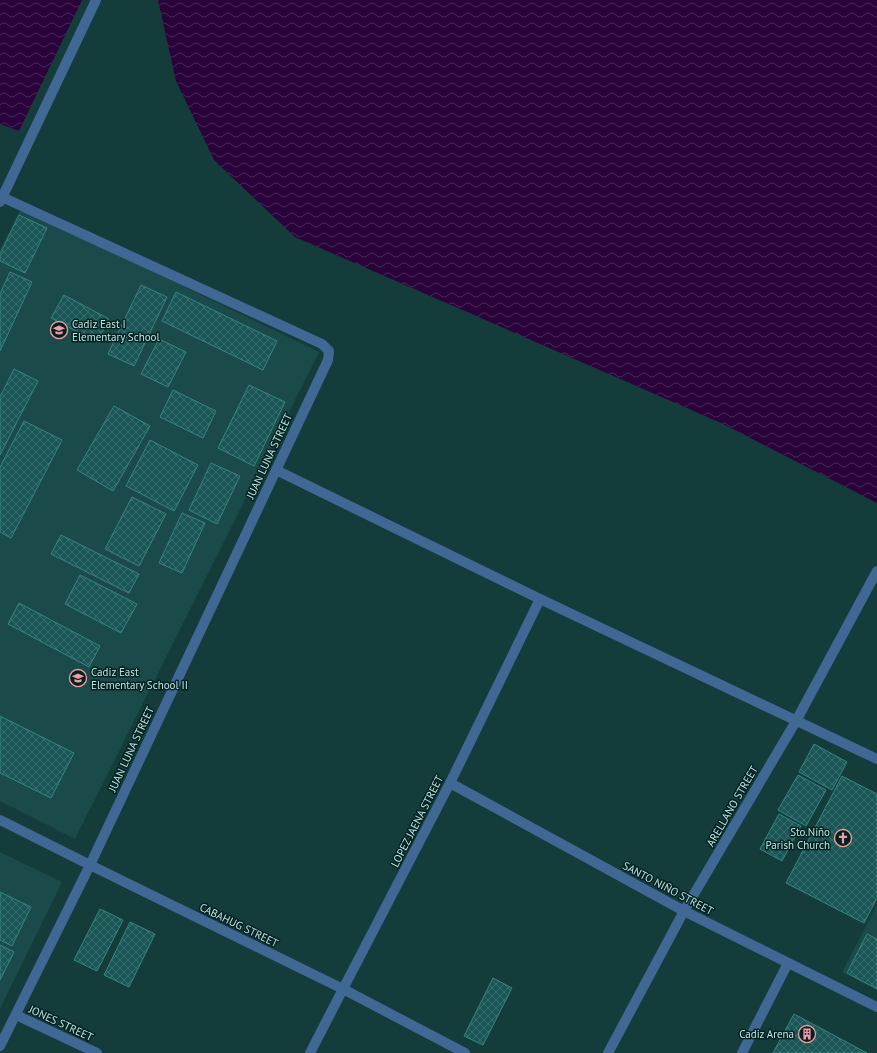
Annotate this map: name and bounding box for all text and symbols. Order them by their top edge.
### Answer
place label: Cadiz East I Elementary School [72,317,160,344]
school or university icon: Cadiz East I Elementary School [49,320,69,340]
street label: JUAN LUNA STREET [243,411,295,502]
place label: Cadiz East Elementary School II [91,665,188,692]
school or university icon: Cadiz East Elementary School II [68,668,88,688]
street label: JUAN LUNA STREET [105,704,157,795]
street label: ARELLANO STREET [703,763,761,849]
street label: LOPEZ JAENA STREET [388,773,446,869]
place label: Sto.Niño Parish Church [766,825,830,852]
church icon: Sto.Niño Parish Church [833,828,853,848]
street label: SANTO NIÑO STREET [620,858,716,918]
street label: CABAHUG STREET [197,900,281,950]
street label: JONES STREET [26,1002,95,1044]
building icon: Cadiz Arena [797,1024,817,1044]
place label: Cadiz Arena [739,1027,794,1041]

